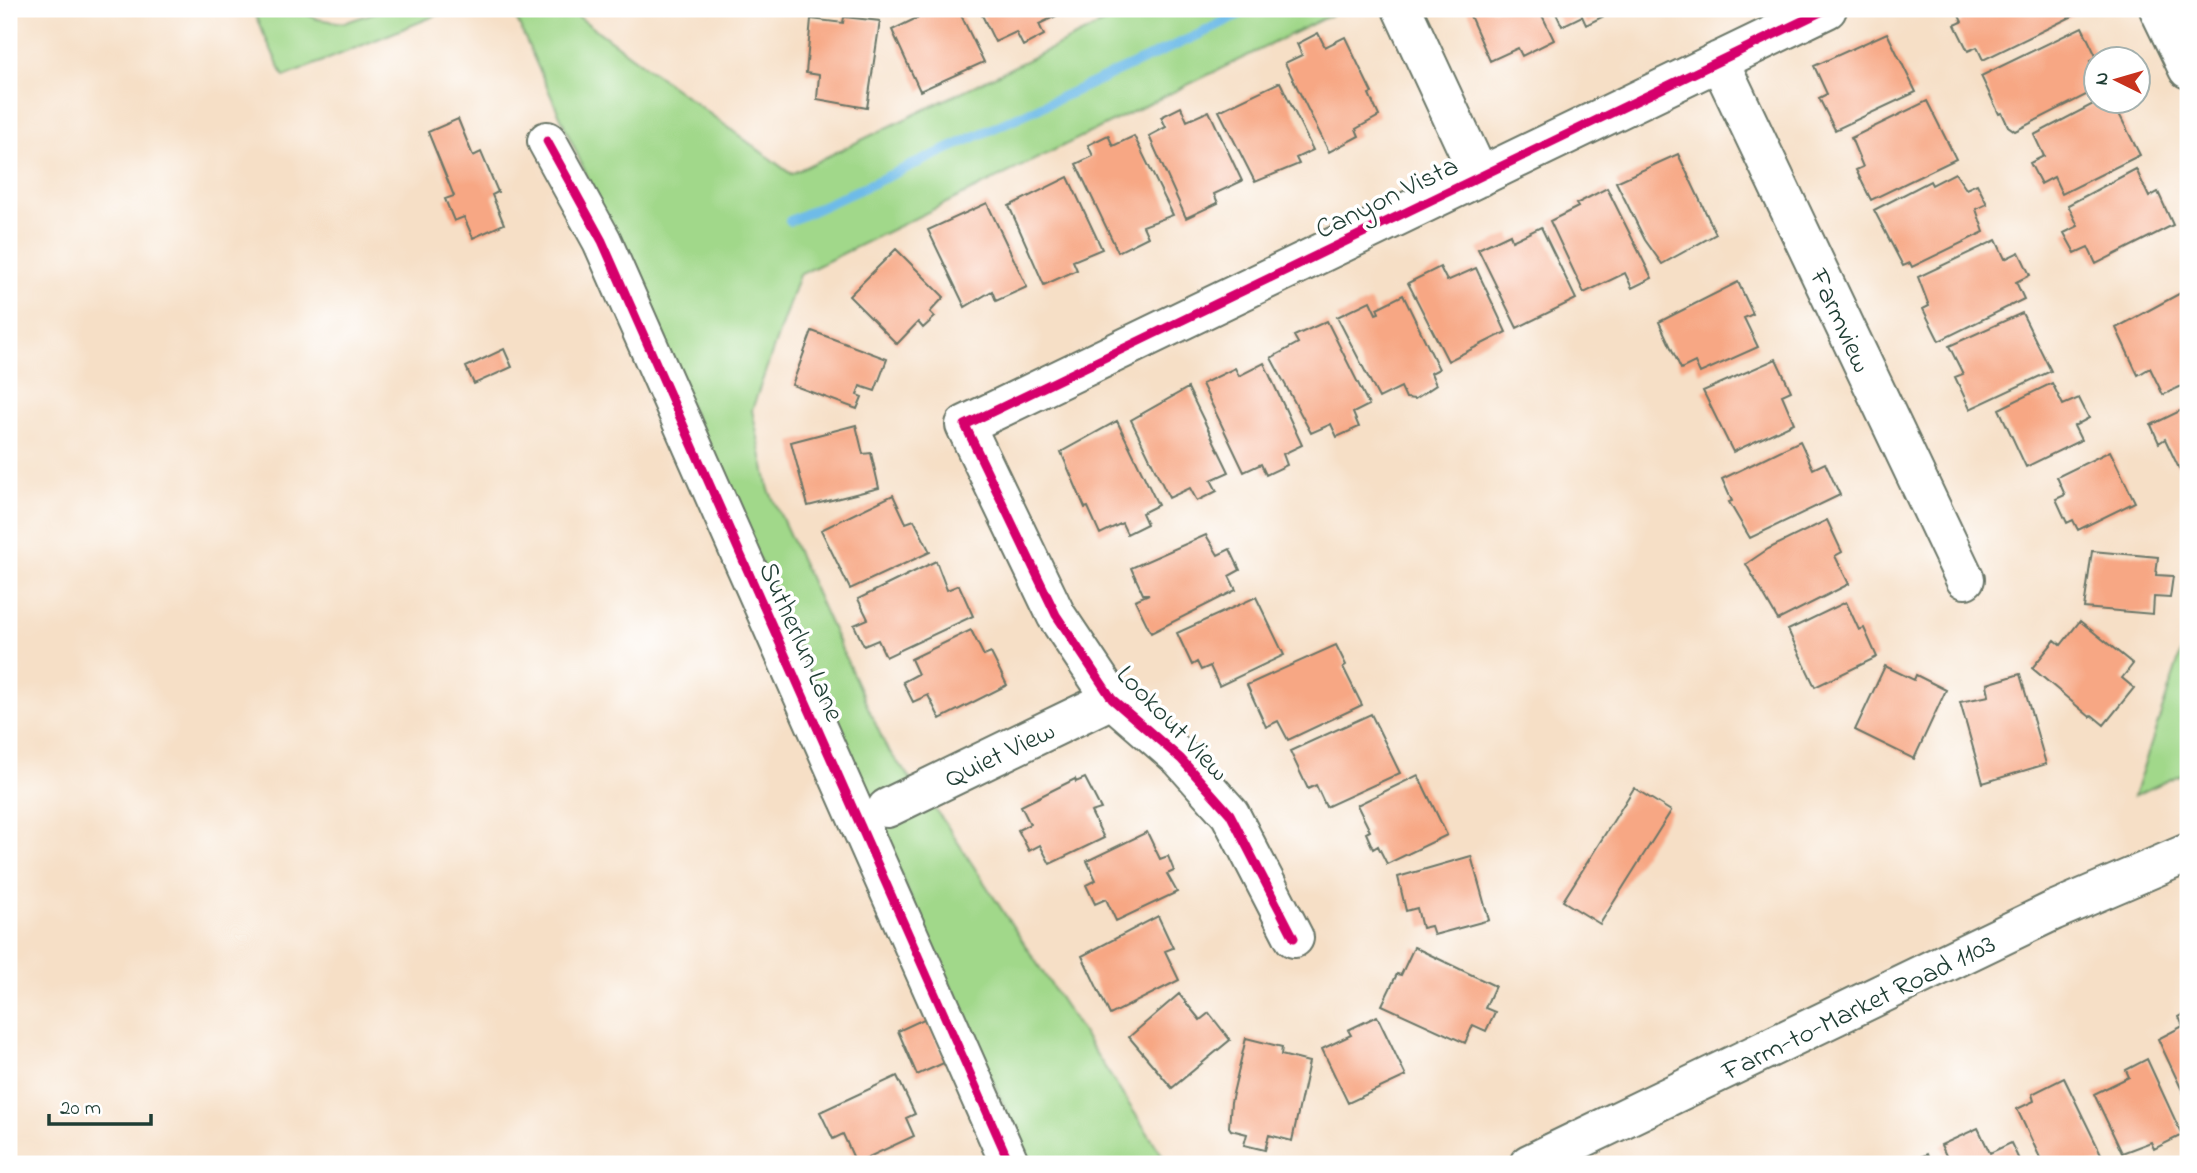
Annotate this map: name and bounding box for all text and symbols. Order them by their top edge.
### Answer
north arrow [2082,46,2152,116]
text: N [2089,71,2117,86]
street label: Canyon Vista [1309,147,1466,251]
street label: Farmview [1796,262,1881,380]
street label: Sutherlun Lane [746,556,854,729]
street label: Lookout View [1105,657,1238,792]
street label: Quiet View [938,712,1063,801]
street label: Farm-to-Market Road 1103 [1715,925,2003,1094]
scale bar [49,1082,150,1126]
text: 20 m [60,1094,101,1124]

